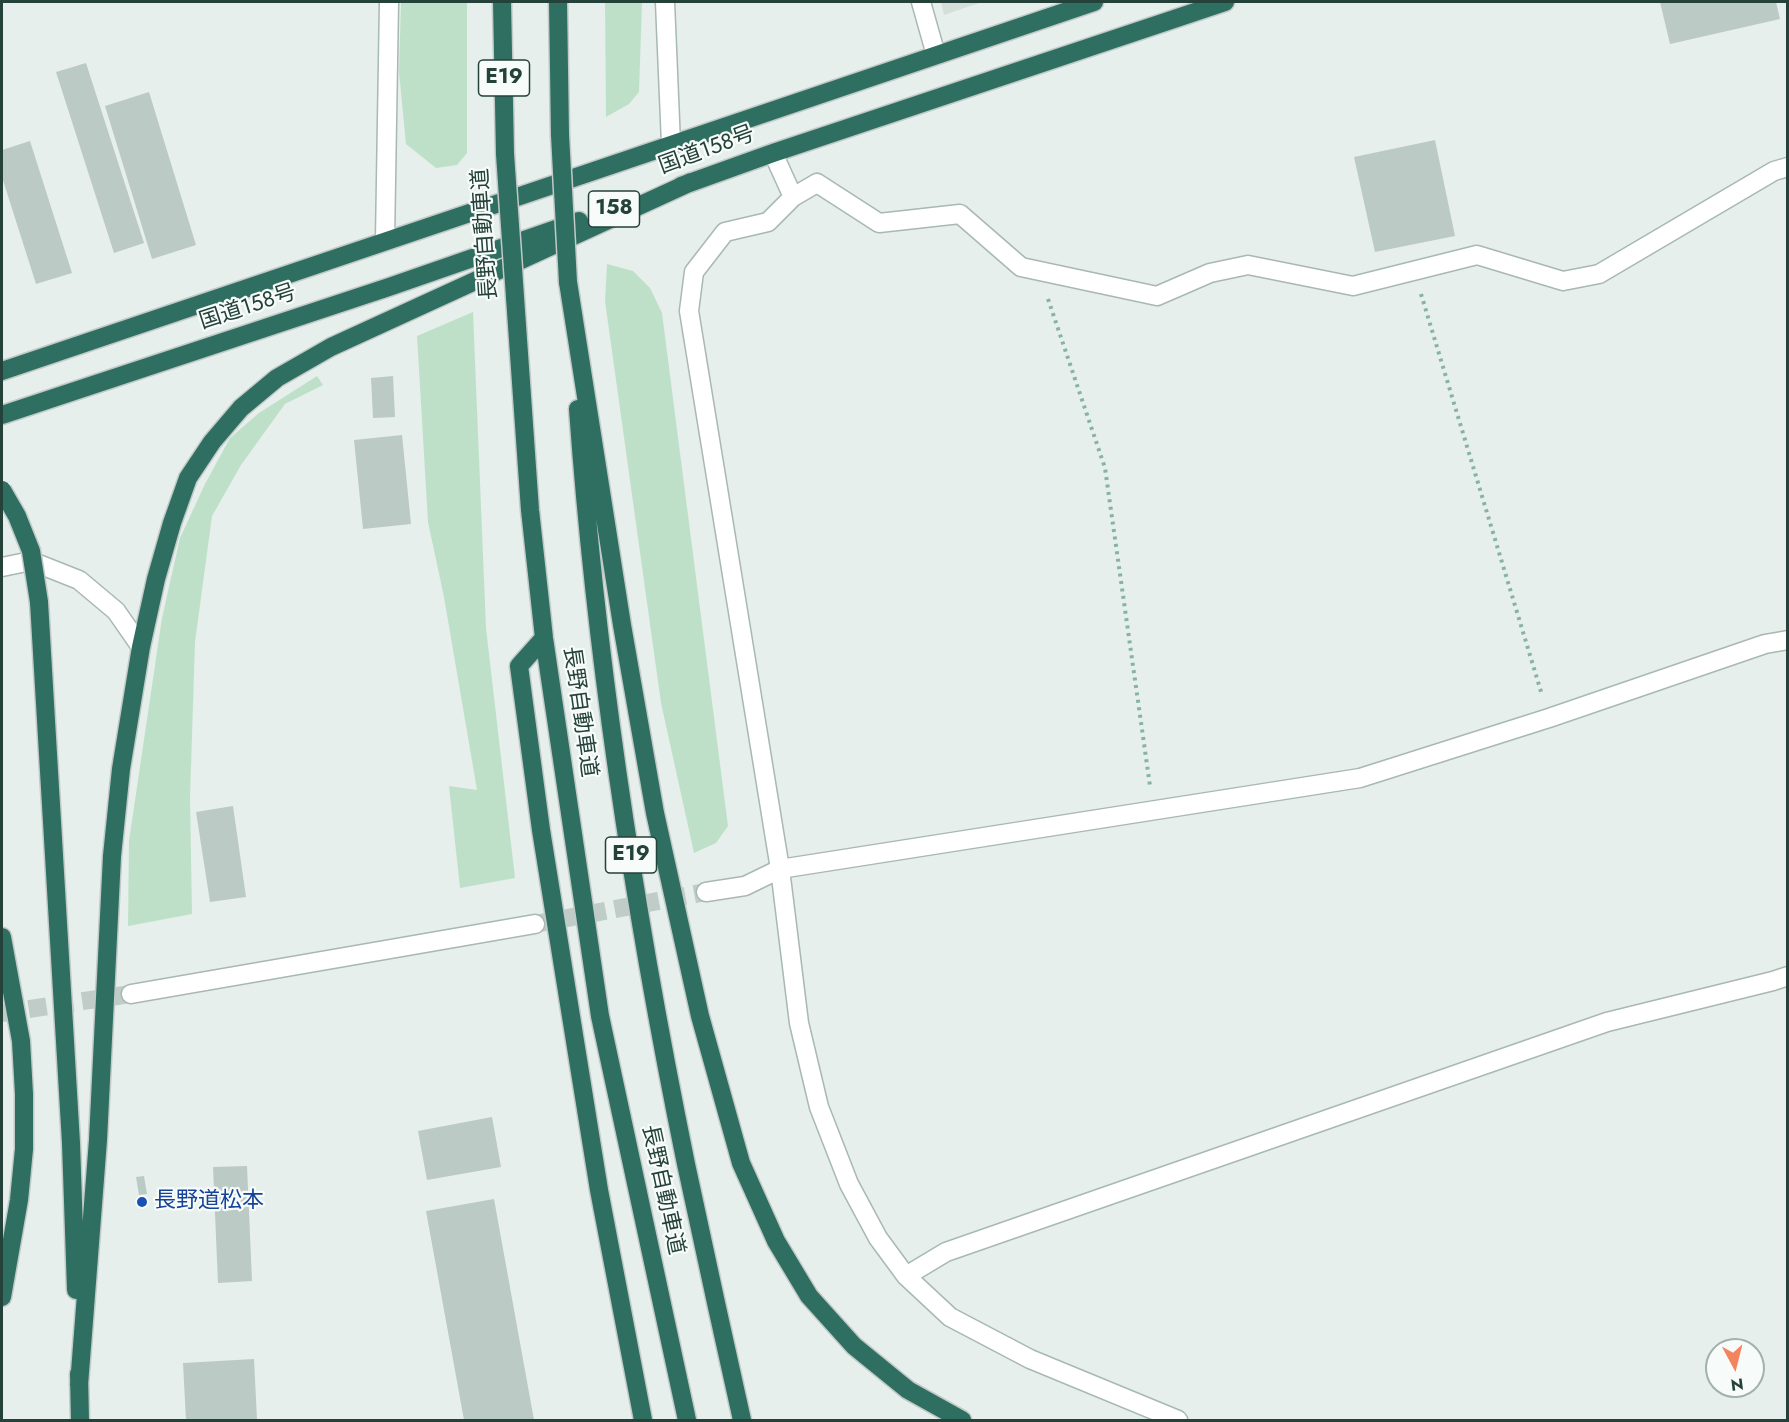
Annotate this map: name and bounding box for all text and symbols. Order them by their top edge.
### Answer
road number: E19 [478,60,530,96]
street label: 国道158号 [655,121,759,181]
street label: 長野自動車道 [468,167,504,301]
road number: 158 [588,191,640,227]
street label: 国道158号 [196,280,300,336]
street label: 長野自動車道 [557,645,601,779]
road number: E19 [606,837,656,873]
street label: 長野自動車道 [635,1123,689,1257]
place label: 長野道松本 [154,1189,264,1215]
marker: 長野道松本 [135,1195,149,1209]
north arrow [1705,1338,1765,1398]
text: N [1729,1372,1745,1397]

